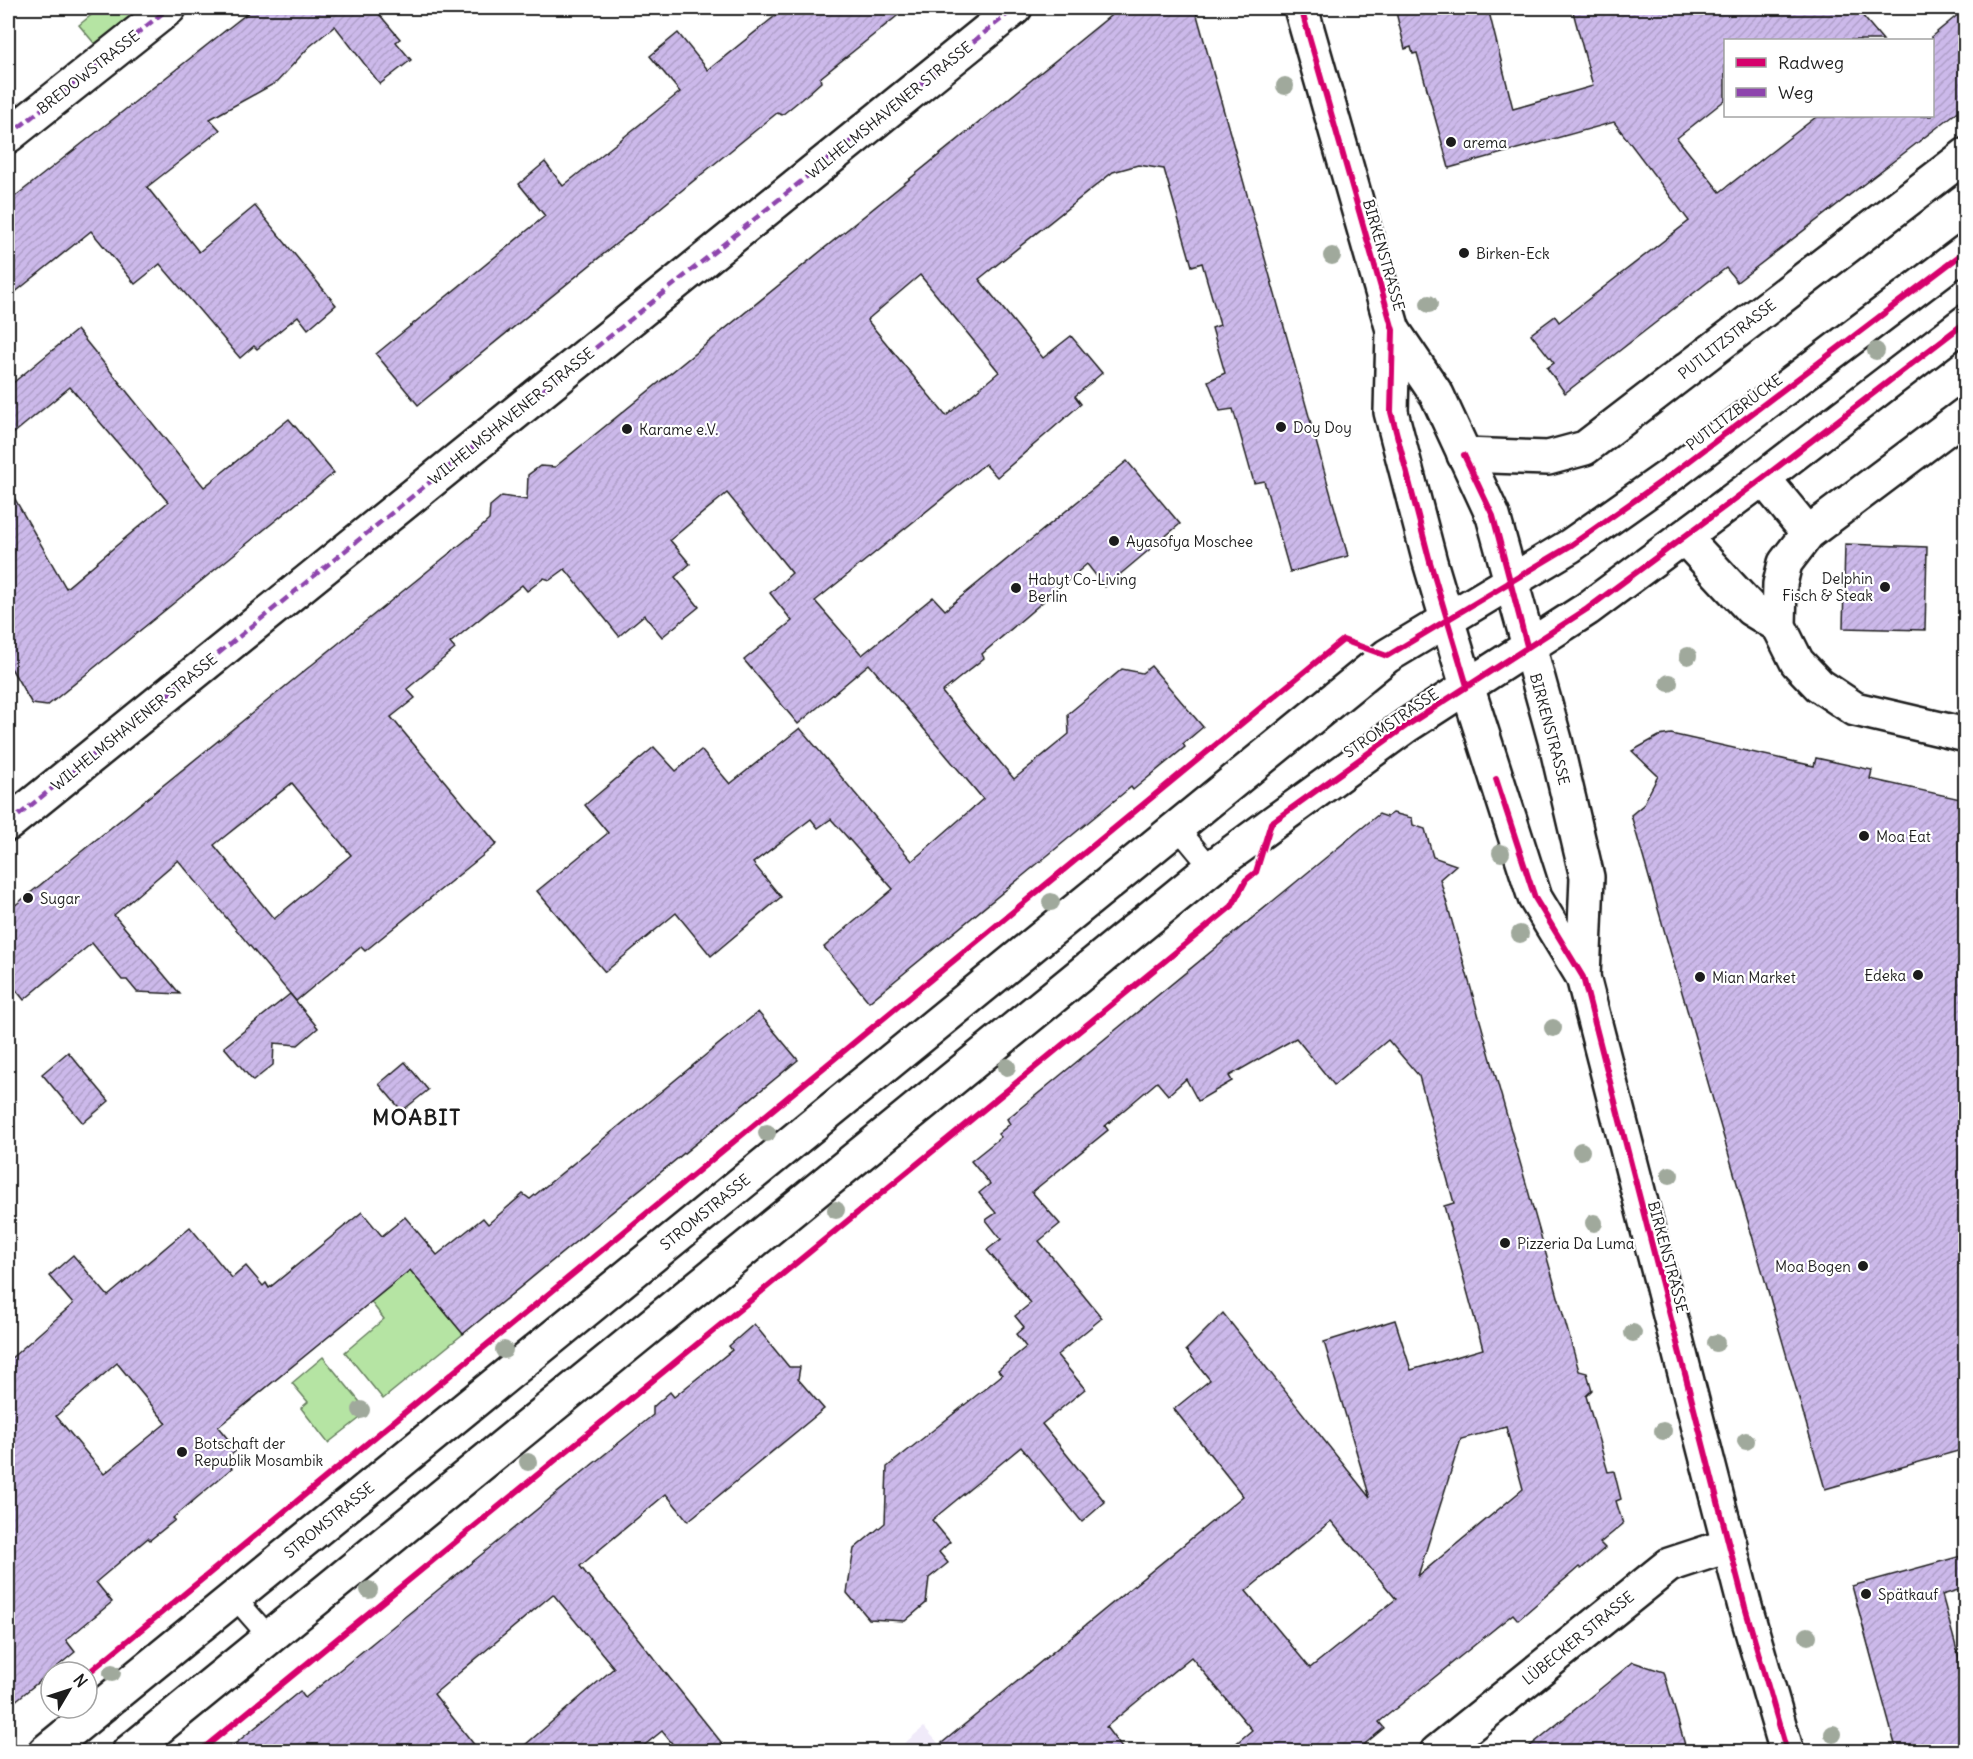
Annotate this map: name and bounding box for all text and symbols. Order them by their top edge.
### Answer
street label: BREDOWSTRASSE [33,26,143,118]
street label: WILHELMSHAVENER STRASSE [802,37,976,183]
legend [1724,39,1934,117]
text: Radweg [1778,51,1844,74]
text: Weg [1778,81,1813,104]
place label: arema [1463,133,1507,152]
marker: arema [1444,135,1458,149]
street label: BIRKENSTRASSE [1359,197,1409,313]
place label: Birken-Eck [1476,244,1550,263]
marker: Birken-Eck [1457,246,1471,260]
street label: PUTLITZSTRASSE [1674,295,1780,383]
street label: WILHELMSHAVENER STRASSE [424,343,598,489]
street label: PUTLITZBRÜCKE [1682,370,1786,454]
place label: Doy Doy [1293,418,1352,437]
place label: Karame e.V. [639,420,718,439]
marker: Doy Doy [1274,420,1288,434]
marker: Karame e.V. [620,422,634,436]
place label: Ayasofya Moschee [1126,532,1253,551]
marker: Ayasofya Moschee [1107,534,1121,548]
place label: Delphin Fisch & Steak [1782,569,1873,605]
place label: Habyt Co-Living Berlin [1028,570,1137,606]
marker: Delphin Fisch & Steak [1878,580,1892,594]
marker: Habyt Co-Living Berlin [1009,581,1023,595]
street label: WILHELMSHAVENER STRASSE [47,649,221,795]
street label: BIRKENSTRASSE [1526,671,1574,787]
street label: STROMSTRASSE [1340,684,1442,762]
place label: Moa Eat [1876,827,1931,846]
marker: Moa Eat [1857,829,1871,843]
place label: Sugar [40,889,80,908]
marker: Sugar [21,891,35,905]
place label: Edeka [1864,966,1906,985]
place label: Mian Market [1712,968,1796,987]
marker: Edeka [1911,968,1925,982]
marker: Mian Market [1693,970,1707,984]
district label: MOABIT [372,1104,462,1131]
street label: STROMSTRASSE [656,1170,754,1254]
street label: BIRKENSTRASSE [1644,1199,1692,1315]
place label: Pizzeria Da Luma [1517,1234,1635,1253]
marker: Pizzeria Da Luma [1498,1236,1512,1250]
place label: Moa Bogen [1775,1257,1851,1276]
marker: Moa Bogen [1856,1259,1870,1273]
place label: Botschaft der Republik Mosambik [194,1434,324,1470]
marker: Botschaft der Republik Mosambik [175,1445,189,1459]
street label: STROMSTRASSE [280,1478,378,1562]
place label: Spätkauf [1878,1585,1939,1604]
street label: LÜBECKER STRASSE [1518,1587,1638,1689]
marker: Spätkauf [1859,1587,1873,1601]
north arrow [39,1660,99,1720]
text: N [69,1670,92,1691]

